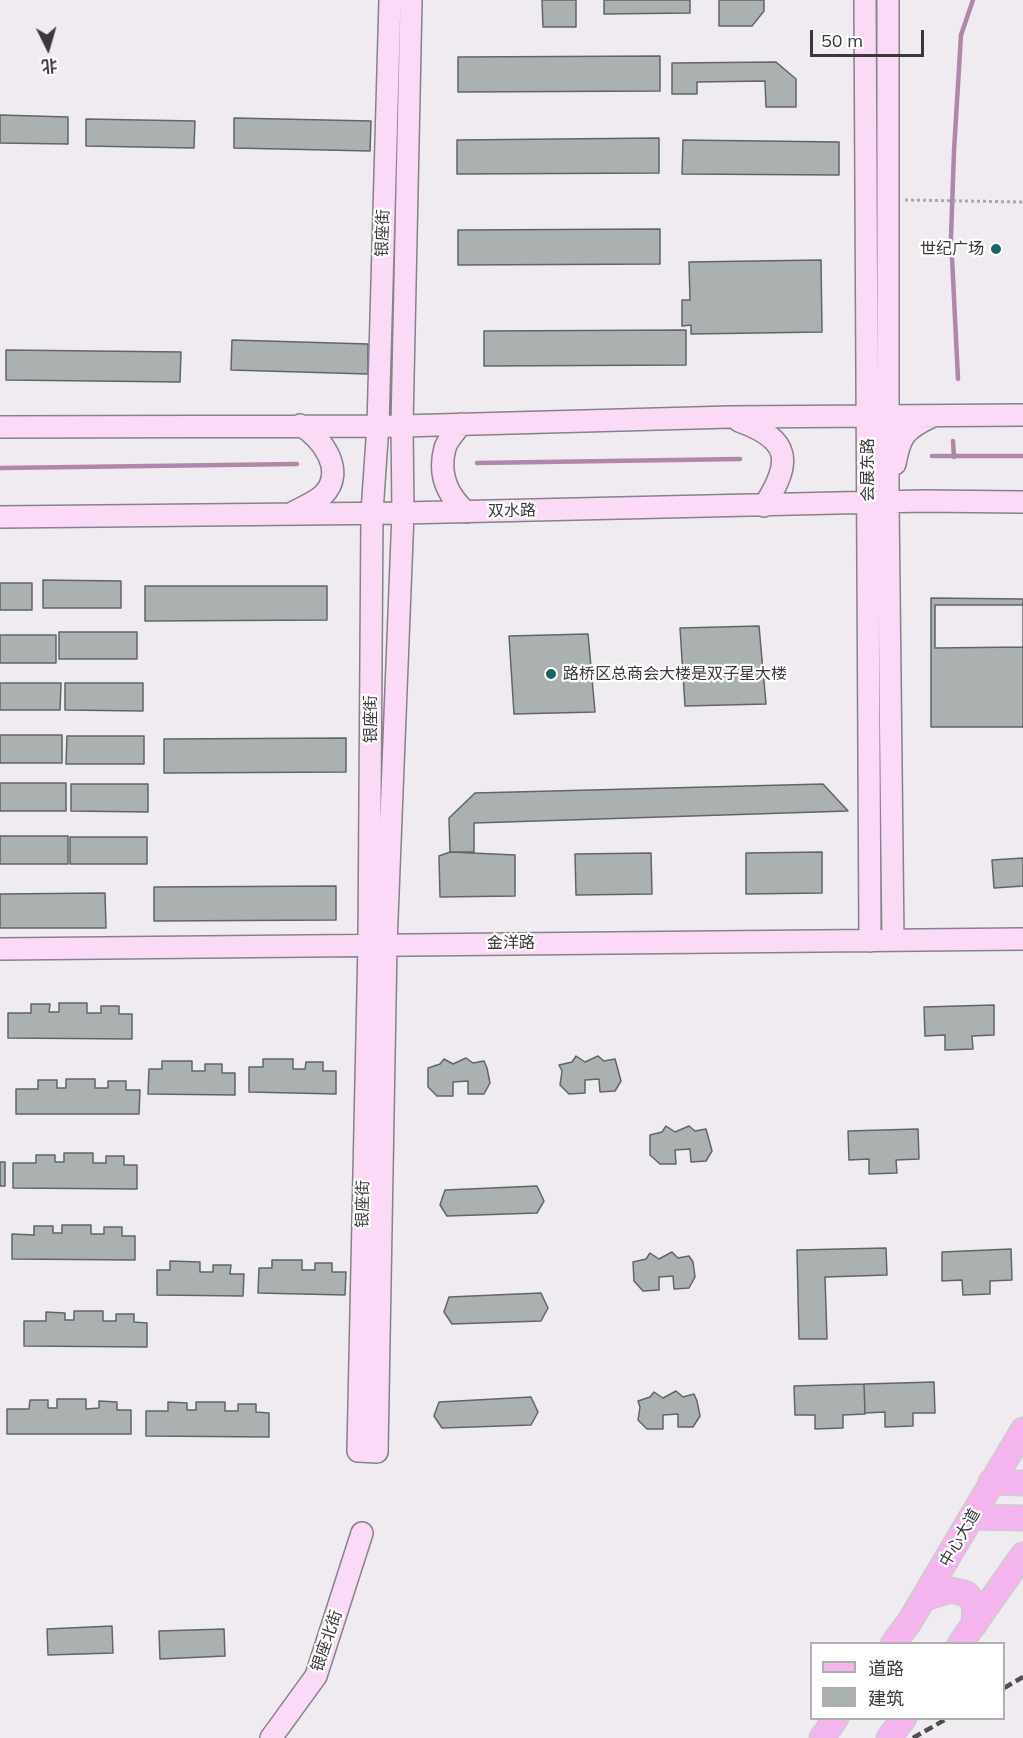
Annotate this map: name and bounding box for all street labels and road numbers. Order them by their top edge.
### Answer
street label: 银座街 [373,209,393,257]
street label: 会展东路 [858,438,878,502]
street label: 双水路 [488,501,536,521]
street label: 银座街 [361,695,381,743]
street label: 金洋路 [487,933,535,953]
street label: 银座街 [353,1180,373,1228]
street label: 中心大道 [936,1505,984,1571]
street label: 银座北街 [308,1608,346,1674]

